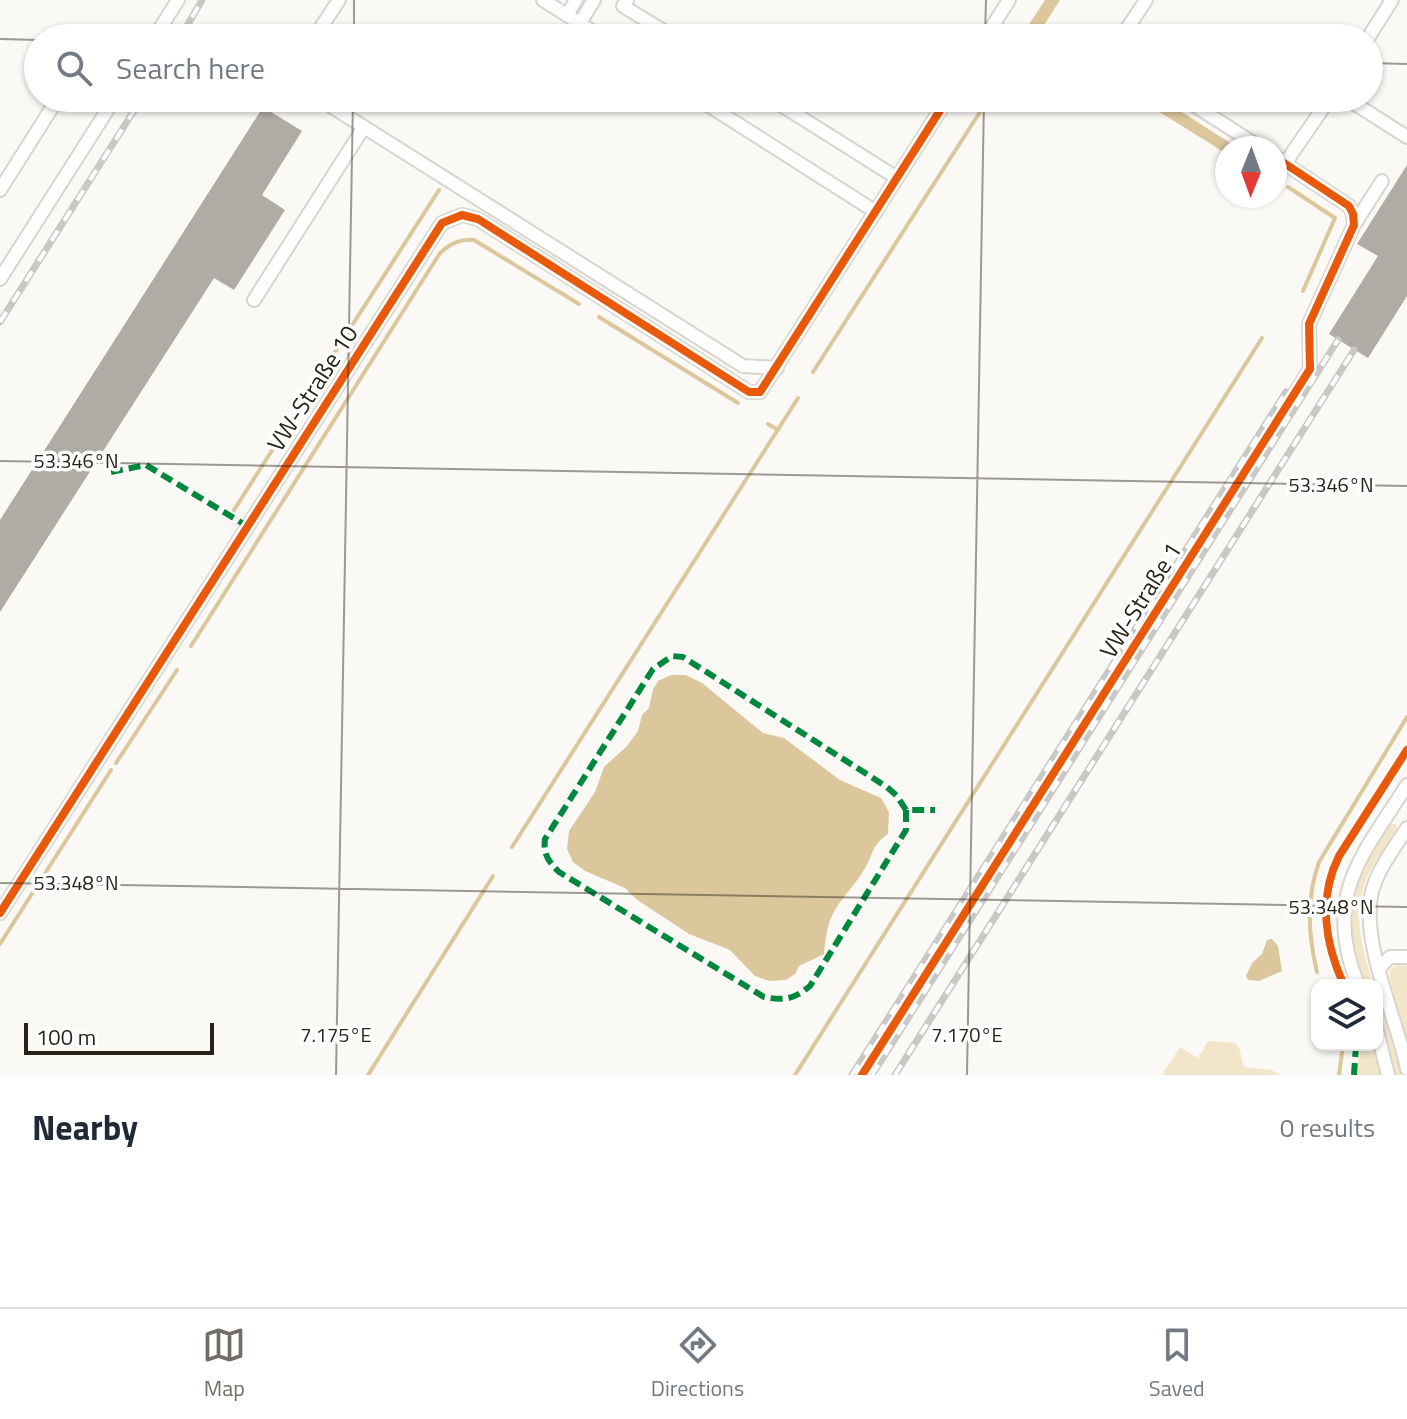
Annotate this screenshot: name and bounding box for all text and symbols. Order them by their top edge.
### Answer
search box [24,24,1383,112]
text: Search here [116,45,265,91]
icon: search [52,46,96,90]
north arrow [1215,136,1287,208]
street label: VW-Straße 10 [258,318,366,458]
text: 53.346°N [33,445,119,476]
text: 53.346°N [1288,469,1374,500]
street label: VW-Straße 1 [1090,535,1190,665]
text: 53.348°N [33,867,119,898]
text: 53.348°N [1288,891,1374,922]
map controls [1311,979,1383,1051]
button: layers [1311,979,1383,1051]
scale bar [24,1019,214,1055]
text: 7.175°E [300,1019,372,1050]
text: 7.170°E [931,1019,1003,1050]
text: 100 m [36,1020,96,1054]
text: Nearby [32,1101,138,1153]
text: 0 results [1280,1108,1375,1147]
tab: Map [202,1323,246,1405]
tab: Directions [651,1323,744,1405]
tab: Saved [1149,1323,1205,1405]

